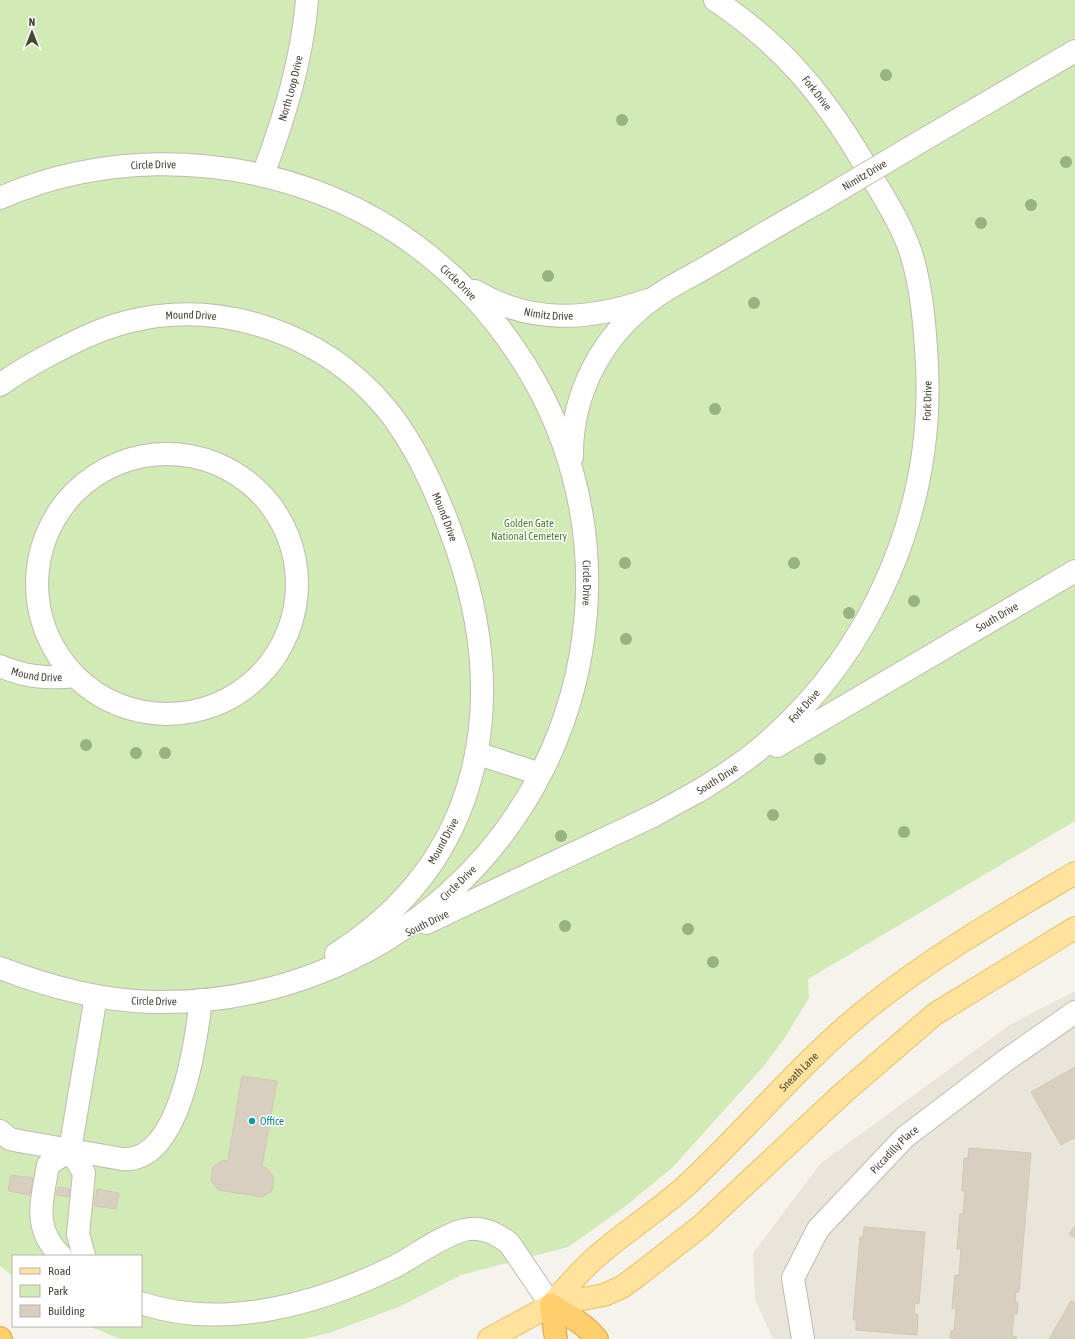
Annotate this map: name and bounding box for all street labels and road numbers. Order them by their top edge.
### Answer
street label: North Loop Drive [276,54,305,123]
street label: Fork Drive [800,73,834,113]
street label: Nimitz Drive [840,157,889,193]
street label: Circle Drive [130,158,176,171]
street label: Circle Drive [438,262,479,302]
street label: Nimitz Drive [523,305,573,322]
street label: Mound Drive [165,308,217,322]
street label: Fork Drive [920,381,934,421]
street label: Mound Drive [430,491,460,543]
street label: Circle Drive [580,560,593,606]
street label: South Drive [974,600,1020,634]
street label: Mound Drive [10,665,62,683]
street label: Fork Drive [786,687,822,725]
street label: South Drive [694,761,740,797]
street label: Mound Drive [425,816,461,866]
street label: Circle Drive [437,863,479,903]
street label: South Drive [403,907,451,939]
street label: Circle Drive [131,995,177,1007]
street label: Sneath Lane [777,1050,820,1094]
street label: Piccadilly Place [868,1123,921,1176]

